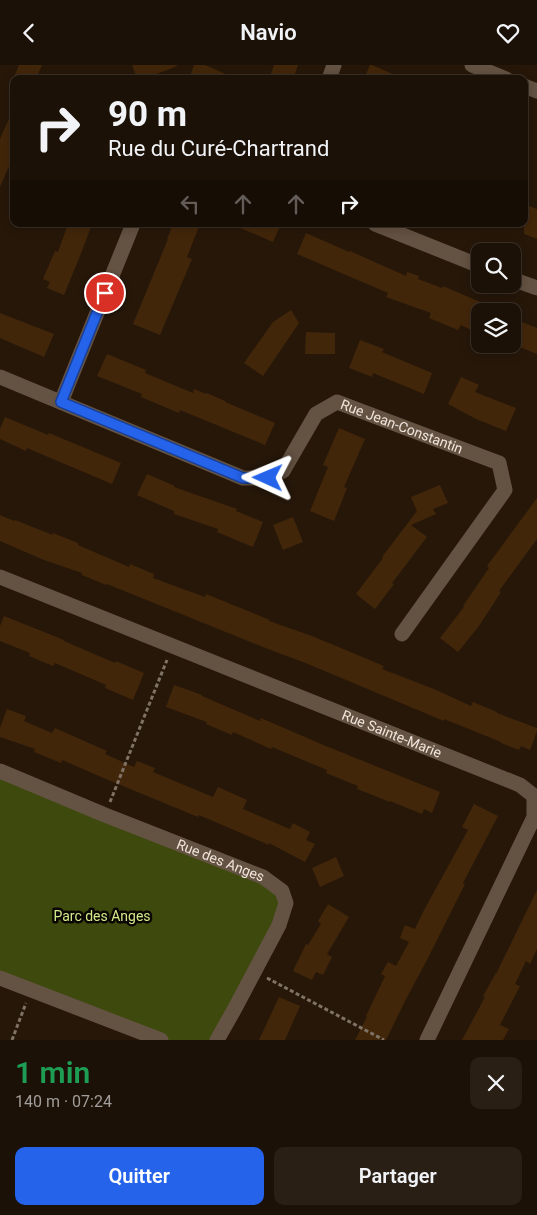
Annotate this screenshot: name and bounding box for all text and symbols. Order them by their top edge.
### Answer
icon: back [15,19,43,47]
icon: heart [494,19,522,47]
text: Navio [240,20,297,45]
text: 90 m [108,94,187,135]
icon: right [25,95,90,160]
text: Rue du Curé-Chartrand [108,136,329,161]
icon: left [176,190,204,218]
icon: ahead [229,190,257,218]
icon: ahead [282,190,310,218]
icon: right [335,190,363,218]
map controls [471,243,521,353]
button: search [471,243,521,293]
pin [84,272,126,314]
icon: arrive [91,279,119,307]
button: layers [471,303,521,353]
street label: Rue Jean-Constantin [338,396,465,457]
position arrow [241,451,293,503]
street label: Rue Sainte-Marie [340,707,444,761]
street label: Rue des Anges [174,836,267,885]
park label: Parc des Anges [53,908,151,924]
text: 1 min [15,1055,90,1090]
button: close [470,1057,522,1109]
text: 140 m · 07:24 [15,1092,112,1111]
button: Quitter [15,1147,264,1205]
button: Partager [274,1147,522,1205]

